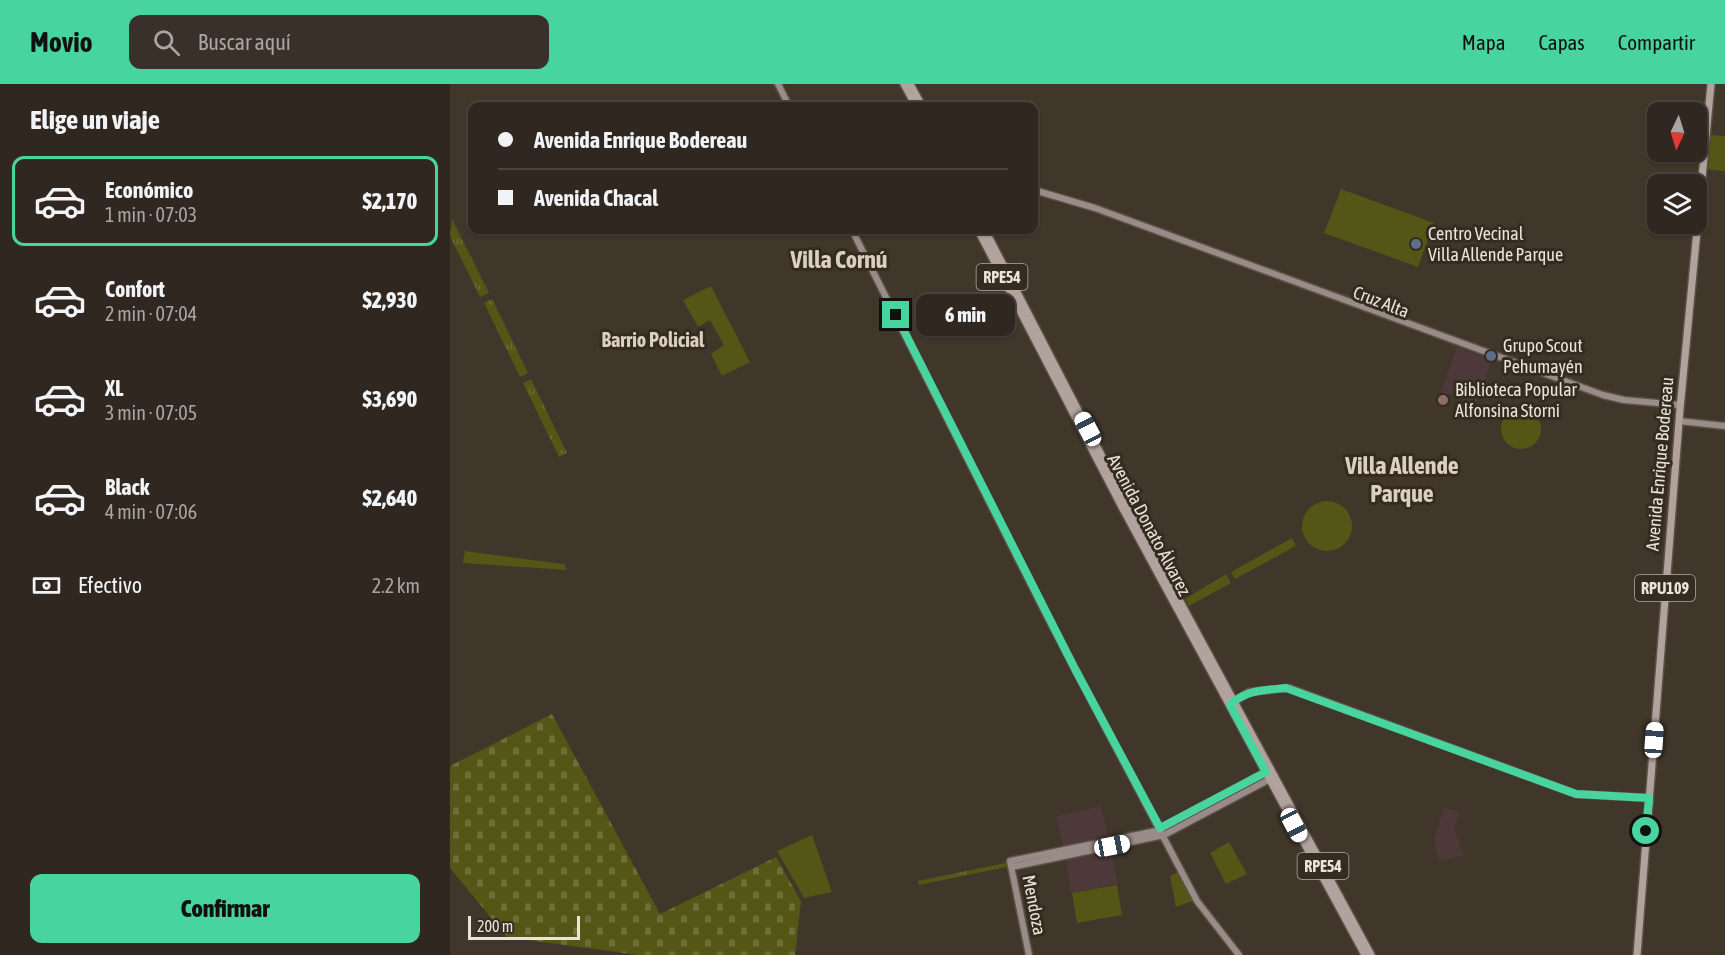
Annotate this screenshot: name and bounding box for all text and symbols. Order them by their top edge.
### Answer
search box [129,15,549,69]
text: Movio [30,26,93,58]
icon: search [150,26,183,59]
text: Buscar aquí [198,29,291,55]
text: Mapa [1462,30,1505,54]
text: Capas [1538,30,1585,54]
text: Compartir [1618,30,1695,54]
north arrow [1647,102,1707,162]
map controls [1647,102,1707,234]
text: Elige un viaje [30,104,160,135]
text: Avenida Enrique Bodereau [534,127,747,153]
icon: car [33,174,87,228]
button: layers [1647,174,1707,234]
text: Económico [105,177,193,203]
text: Avenida Chacal [534,185,658,211]
text: $2,170 [362,188,417,214]
text: 1 min · 07:03 [105,203,197,226]
place label: Centro Vecinal Villa Allende Parque [1428,223,1563,265]
marker: Centro Vecinal Villa Allende Parque [1409,237,1423,251]
district label: Villa Cornú [790,246,887,273]
road number: RPE54 [976,264,1028,290]
icon: car [33,273,87,327]
text: Confort [105,276,165,302]
street label: Cruz Alta [1350,281,1412,322]
text: $2,930 [362,287,417,313]
callout: 6 min [917,294,1016,336]
route end [882,301,909,328]
text: 2 min · 07:04 [105,302,197,325]
text: 6 min [945,303,986,326]
district label: Barrio Policial [602,328,705,351]
place label: Grupo Scout Pehumayén [1503,335,1583,377]
marker: Grupo Scout Pehumayén [1484,349,1498,363]
icon: car [33,372,87,426]
text: XL [105,375,123,401]
street label: Avenida Enrique Bodereau [1641,376,1678,552]
place label: Biblioteca Popular Alfonsina Storni [1455,379,1578,421]
text: $3,690 [362,386,417,412]
marker: Biblioteca Popular Alfonsina Storni [1436,393,1450,407]
text: 3 min · 07:05 [105,401,197,424]
car [1072,409,1104,449]
street label: Avenida Donato Álvarez [1103,451,1196,599]
district label: Villa Allende Parque [1344,452,1459,507]
icon: car [33,471,87,525]
text: Black [105,474,149,500]
text: $2,640 [362,485,417,511]
text: 4 min · 07:06 [105,500,197,523]
icon: cash [30,569,63,602]
text: Efectivo [78,572,142,598]
text: 2.2 km [372,574,420,597]
road number: RPU109 [1635,575,1695,601]
car [1644,721,1664,759]
car [1278,805,1310,845]
route start [1632,817,1659,844]
car [1093,834,1131,858]
road number: RPE54 [1298,853,1348,879]
street label: Mendoza [1018,873,1051,937]
button: Confirmar [30,874,420,943]
scale bar [468,913,580,940]
text: 200 m [477,917,513,935]

